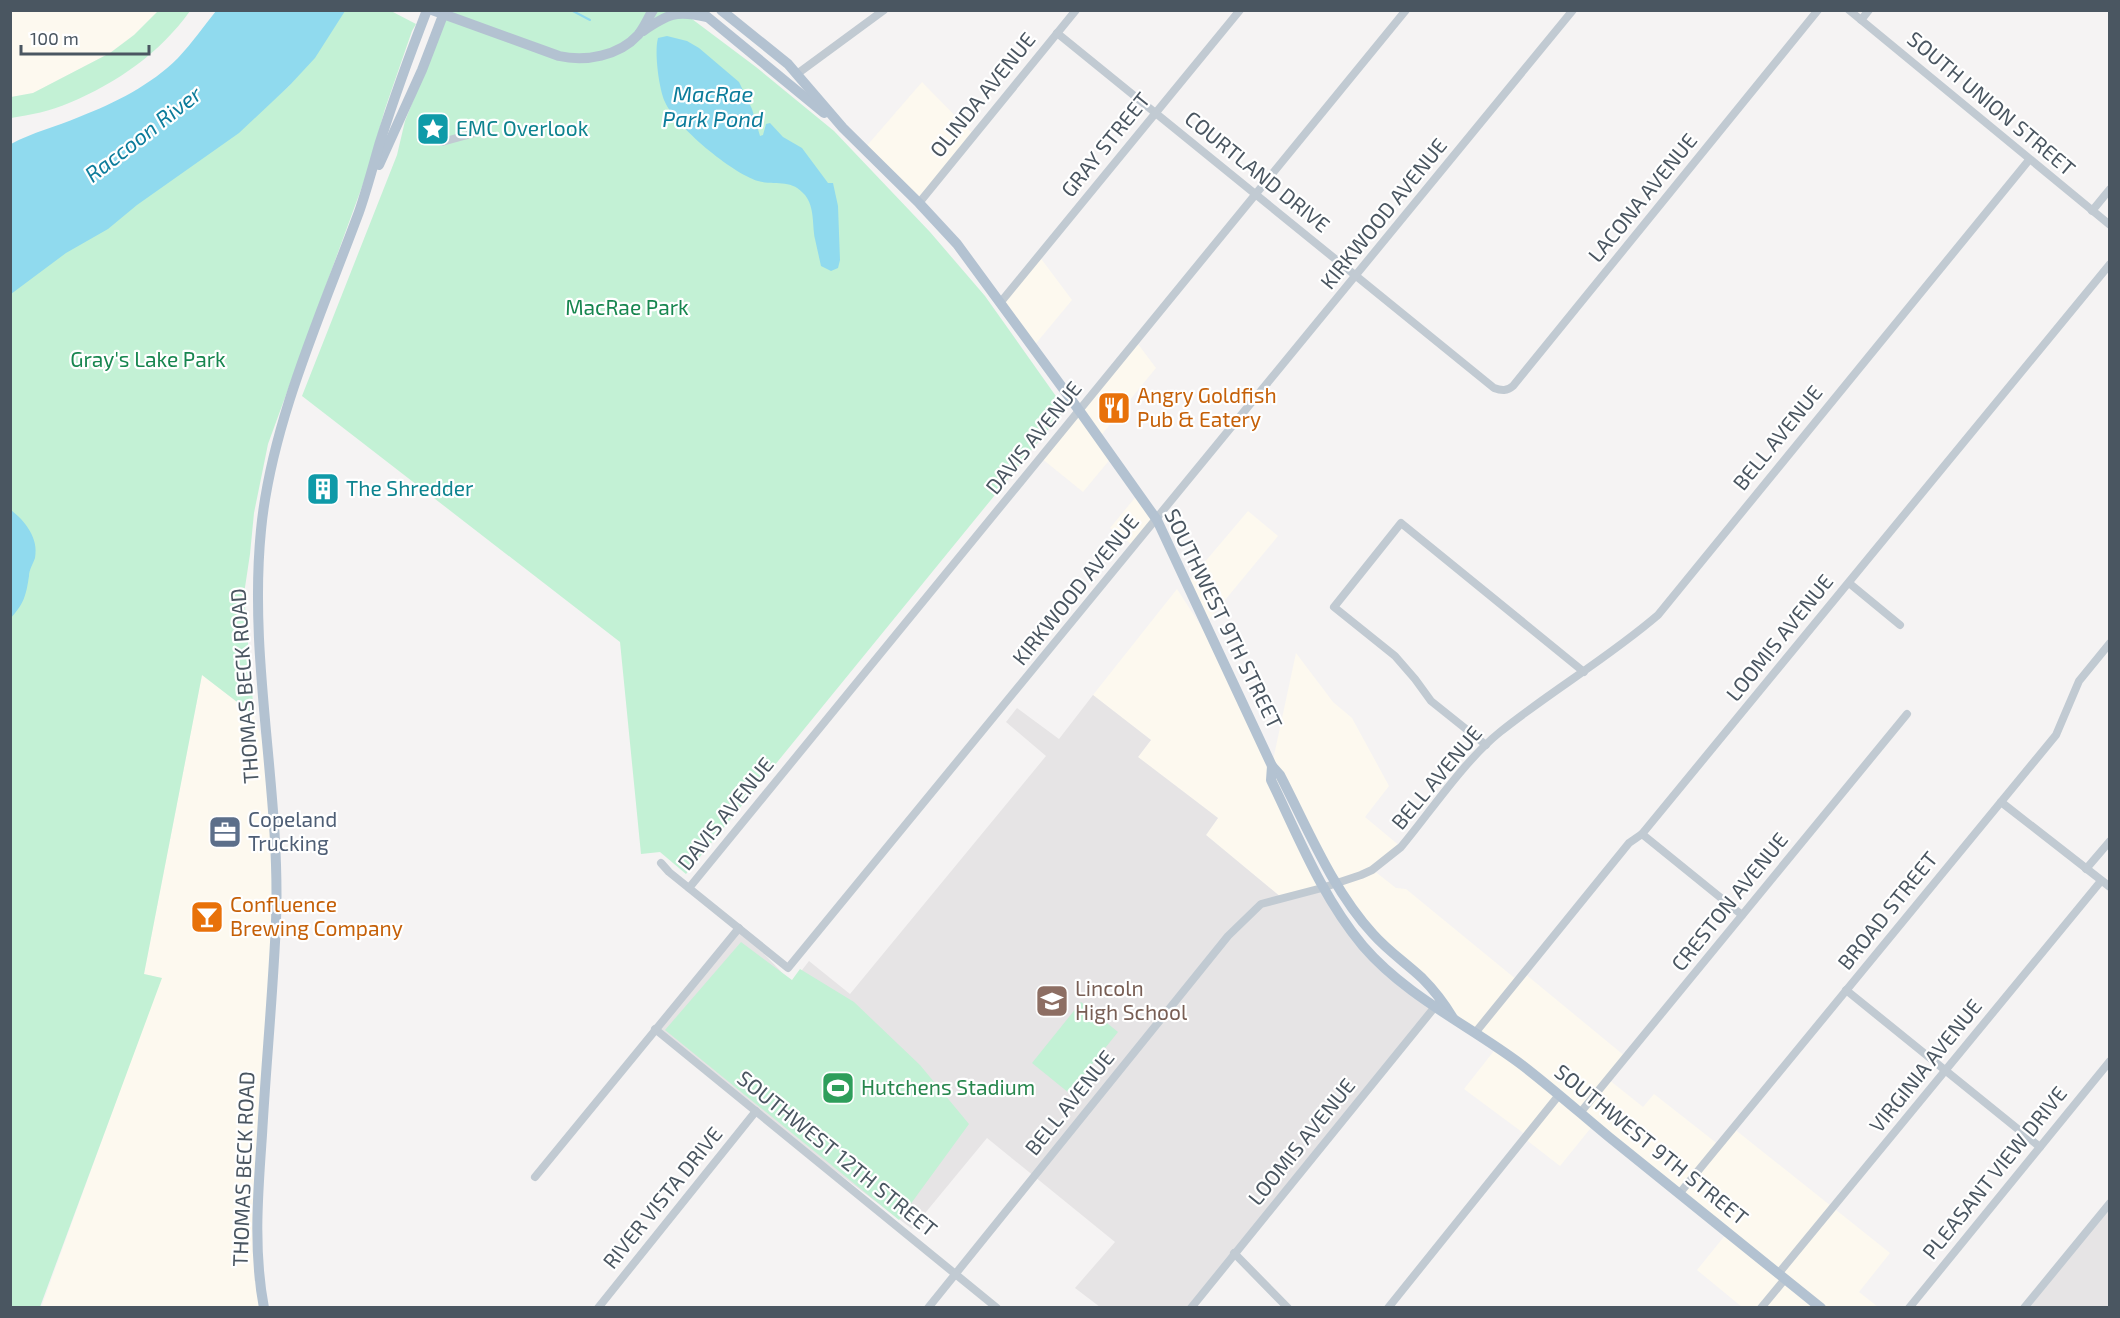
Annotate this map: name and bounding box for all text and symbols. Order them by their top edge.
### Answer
scale bar [21,18,148,56]
street label: SOUTH UNION STREET [1903,25,2081,180]
text: 100 m [30,27,79,49]
street label: OLINDA AVENUE [924,27,1040,161]
water label: Raccoon River [79,79,207,187]
water label: MacRae Park Pond [662,80,764,131]
street label: GRAY STREET [1055,87,1154,201]
street label: COURTLAND DRIVE [1181,105,1335,237]
place icon: EMC Overlook [415,111,451,147]
place label: EMC Overlook [456,115,589,140]
street label: LACONA AVENUE [1582,128,1701,267]
street label: KIRKWOOD AVENUE [1314,133,1451,294]
park label: MacRae Park [565,294,689,319]
park label: Gray's Lake Park [70,346,226,371]
street label: DAVIS AVENUE [980,376,1086,499]
street label: BELL AVENUE [1727,380,1827,494]
place label: Angry Goldfish Pub & Eatery [1137,382,1277,431]
restaurant icon: Angry Goldfish Pub & Eatery [1096,390,1132,426]
building icon: The Shredder [305,471,341,507]
place label: The Shredder [346,475,474,500]
street label: SOUTHWEST 9TH STREET [1160,504,1289,732]
street label: KIRKWOOD AVENUE [1006,509,1143,670]
street label: LOOMIS AVENUE [1720,569,1838,705]
street label: THOMAS BECK ROAD [224,588,263,785]
street label: BELL AVENUE [1385,720,1486,834]
street label: DAVIS AVENUE [672,752,778,875]
place label: Copeland Trucking [248,806,337,855]
office icon: Copeland Trucking [207,814,243,850]
street label: CRESTON AVENUE [1665,827,1792,975]
street label: BROAD STREET [1832,846,1942,974]
place label: Confluence Brewing Company [230,891,403,940]
bar icon: Confluence Brewing Company [189,899,225,935]
place label: Lincoln High School [1075,975,1188,1024]
school or university icon: Lincoln High School [1034,983,1070,1019]
street label: VIRGINIA AVENUE [1863,993,1986,1137]
street label: BELL AVENUE [1019,1045,1119,1159]
street label: SOUTHWEST 9TH STREET [1550,1058,1754,1230]
street label: SOUTHWEST 12TH STREET [733,1065,943,1241]
sports icon: Hutchens Stadium [820,1070,856,1106]
street label: THOMAS BECK ROAD [227,1071,258,1267]
street label: LOOMIS AVENUE [1242,1073,1360,1209]
place label: Hutchens Stadium [861,1074,1035,1099]
street label: PLEASANT VIEW DRIVE [1917,1081,2071,1263]
street label: RIVER VISTA DRIVE [597,1121,727,1273]

